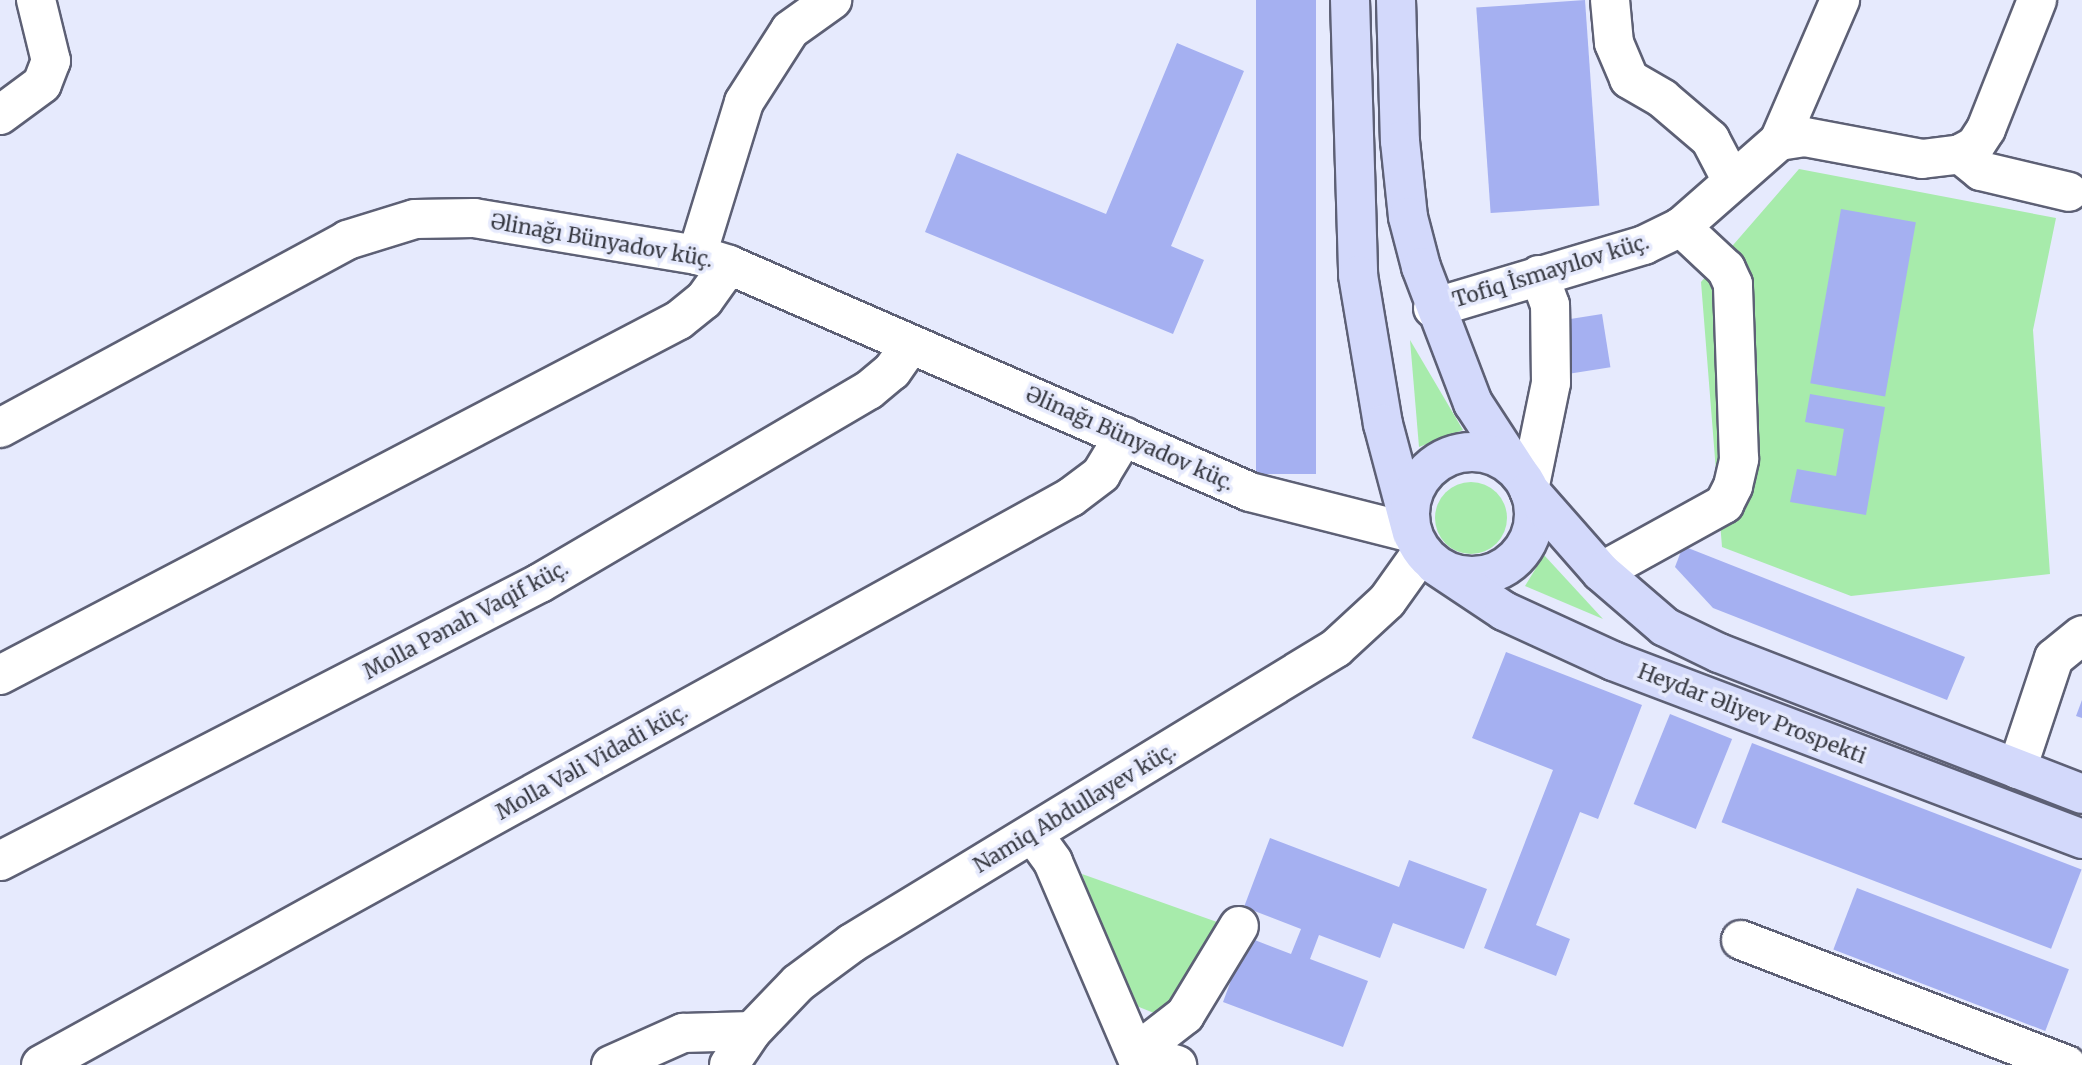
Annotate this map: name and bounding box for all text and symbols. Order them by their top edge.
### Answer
street label: Əlinağı Bünyadov küç. [489,209,715,273]
street label: Tofiq İsmayılov küç. [1450,229,1652,313]
street label: Əlinağı Bünyadov küç. [1022,382,1238,496]
street label: Molla Pənah Vaqif küç. [359,555,573,685]
street label: Heydar Əliyev Prospekti [1634,659,1870,769]
street label: Molla Vəli Vidadi küç. [492,699,692,825]
street label: Namiq Abdullayev küç. [969,738,1181,878]

